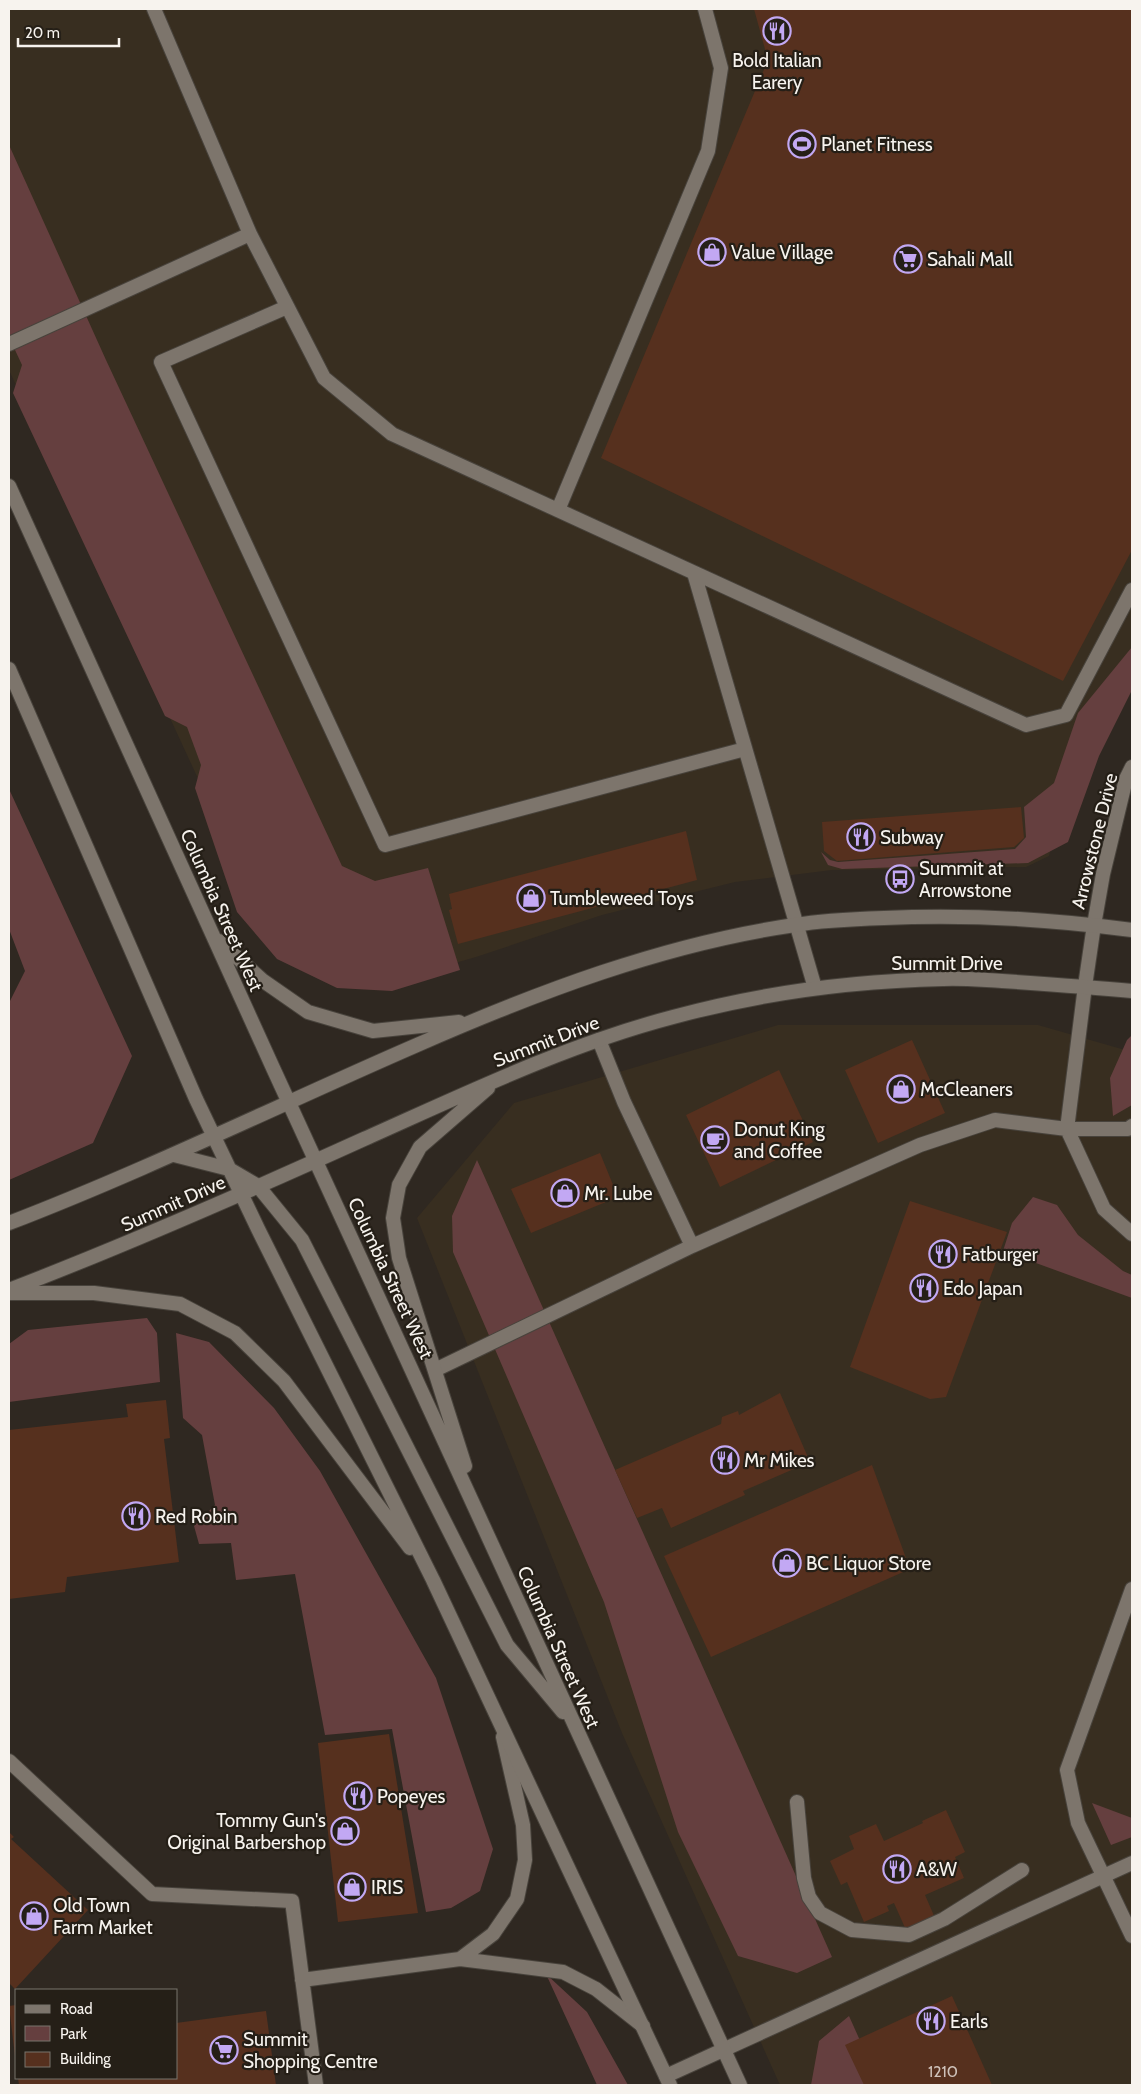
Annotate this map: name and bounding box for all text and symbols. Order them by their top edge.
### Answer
scale bar [18,15,119,47]
restaurant icon: Bold Italian Earery [762,16,792,46]
text: 20 m [25,24,60,42]
place label: Bold Italian Earery [732,49,822,94]
sports icon: Planet Fitness [787,129,817,159]
place label: Planet Fitness [821,133,933,156]
shop icon: Value Village [697,237,727,267]
place label: Value Village [731,241,833,264]
supermarket icon: Sahali Mall [893,244,923,274]
place label: Sahali Mall [927,248,1013,271]
street label: Arrowstone Drive [1066,770,1123,912]
restaurant icon: Subway [846,822,876,852]
street label: Columbia Street West [175,825,268,995]
place label: Subway [880,826,944,849]
place label: Summit at Arrowstone [919,857,1012,902]
bus stop icon: Summit at Arrowstone [885,864,915,894]
shop icon: Tumbleweed Toys [516,883,546,913]
place label: Tumbleweed Toys [550,887,694,910]
street label: Summit Drive [891,952,1003,975]
street label: Summit Drive [490,1011,603,1072]
shop icon: McCleaners [886,1074,916,1104]
place label: McCleaners [920,1078,1013,1101]
place label: Donut King and Coffee [734,1118,825,1163]
cafe icon: Donut King and Coffee [700,1125,730,1155]
street label: Summit Drive [118,1170,229,1237]
shop icon: Mr. Lube [550,1178,580,1208]
place label: Mr. Lube [584,1182,653,1205]
street label: Columbia Street West [343,1194,438,1363]
restaurant icon: Fatburger [928,1239,958,1269]
place label: Fatburger [962,1243,1038,1266]
restaurant icon: Edo Japan [909,1273,939,1303]
place label: Edo Japan [943,1277,1023,1300]
restaurant icon: Mr Mikes [710,1445,740,1475]
place label: Mr Mikes [744,1449,815,1472]
restaurant icon: Red Robin [121,1501,151,1531]
place label: Red Robin [155,1505,237,1528]
shop icon: BC Liquor Store [772,1548,802,1578]
place label: BC Liquor Store [806,1552,931,1575]
street label: Columbia Street West [512,1562,605,1732]
restaurant icon: Popeyes [343,1781,373,1811]
place label: Popeyes [377,1785,445,1808]
place label: Tommy Gun's Original Barbershop [167,1809,326,1854]
shop icon: Tommy Gun's Original Barbershop [330,1816,360,1846]
restaurant icon: A&W [882,1854,912,1884]
place label: A&W [916,1858,957,1881]
shop icon: IRIS [337,1872,367,1902]
place label: IRIS [371,1876,403,1899]
place label: Old Town Farm Market [53,1894,153,1939]
shop icon: Old Town Farm Market [19,1901,49,1931]
legend [15,1989,178,2079]
text: Road [60,2000,93,2018]
restaurant icon: Earls [916,2006,946,2036]
place label: Earls [950,2010,988,2033]
text: Park [60,2025,87,2043]
place label: Summit Shopping Centre [243,2028,378,2073]
supermarket icon: Summit Shopping Centre [209,2035,239,2065]
text: Building [60,2050,111,2068]
house number: 1210 [928,2062,958,2081]

